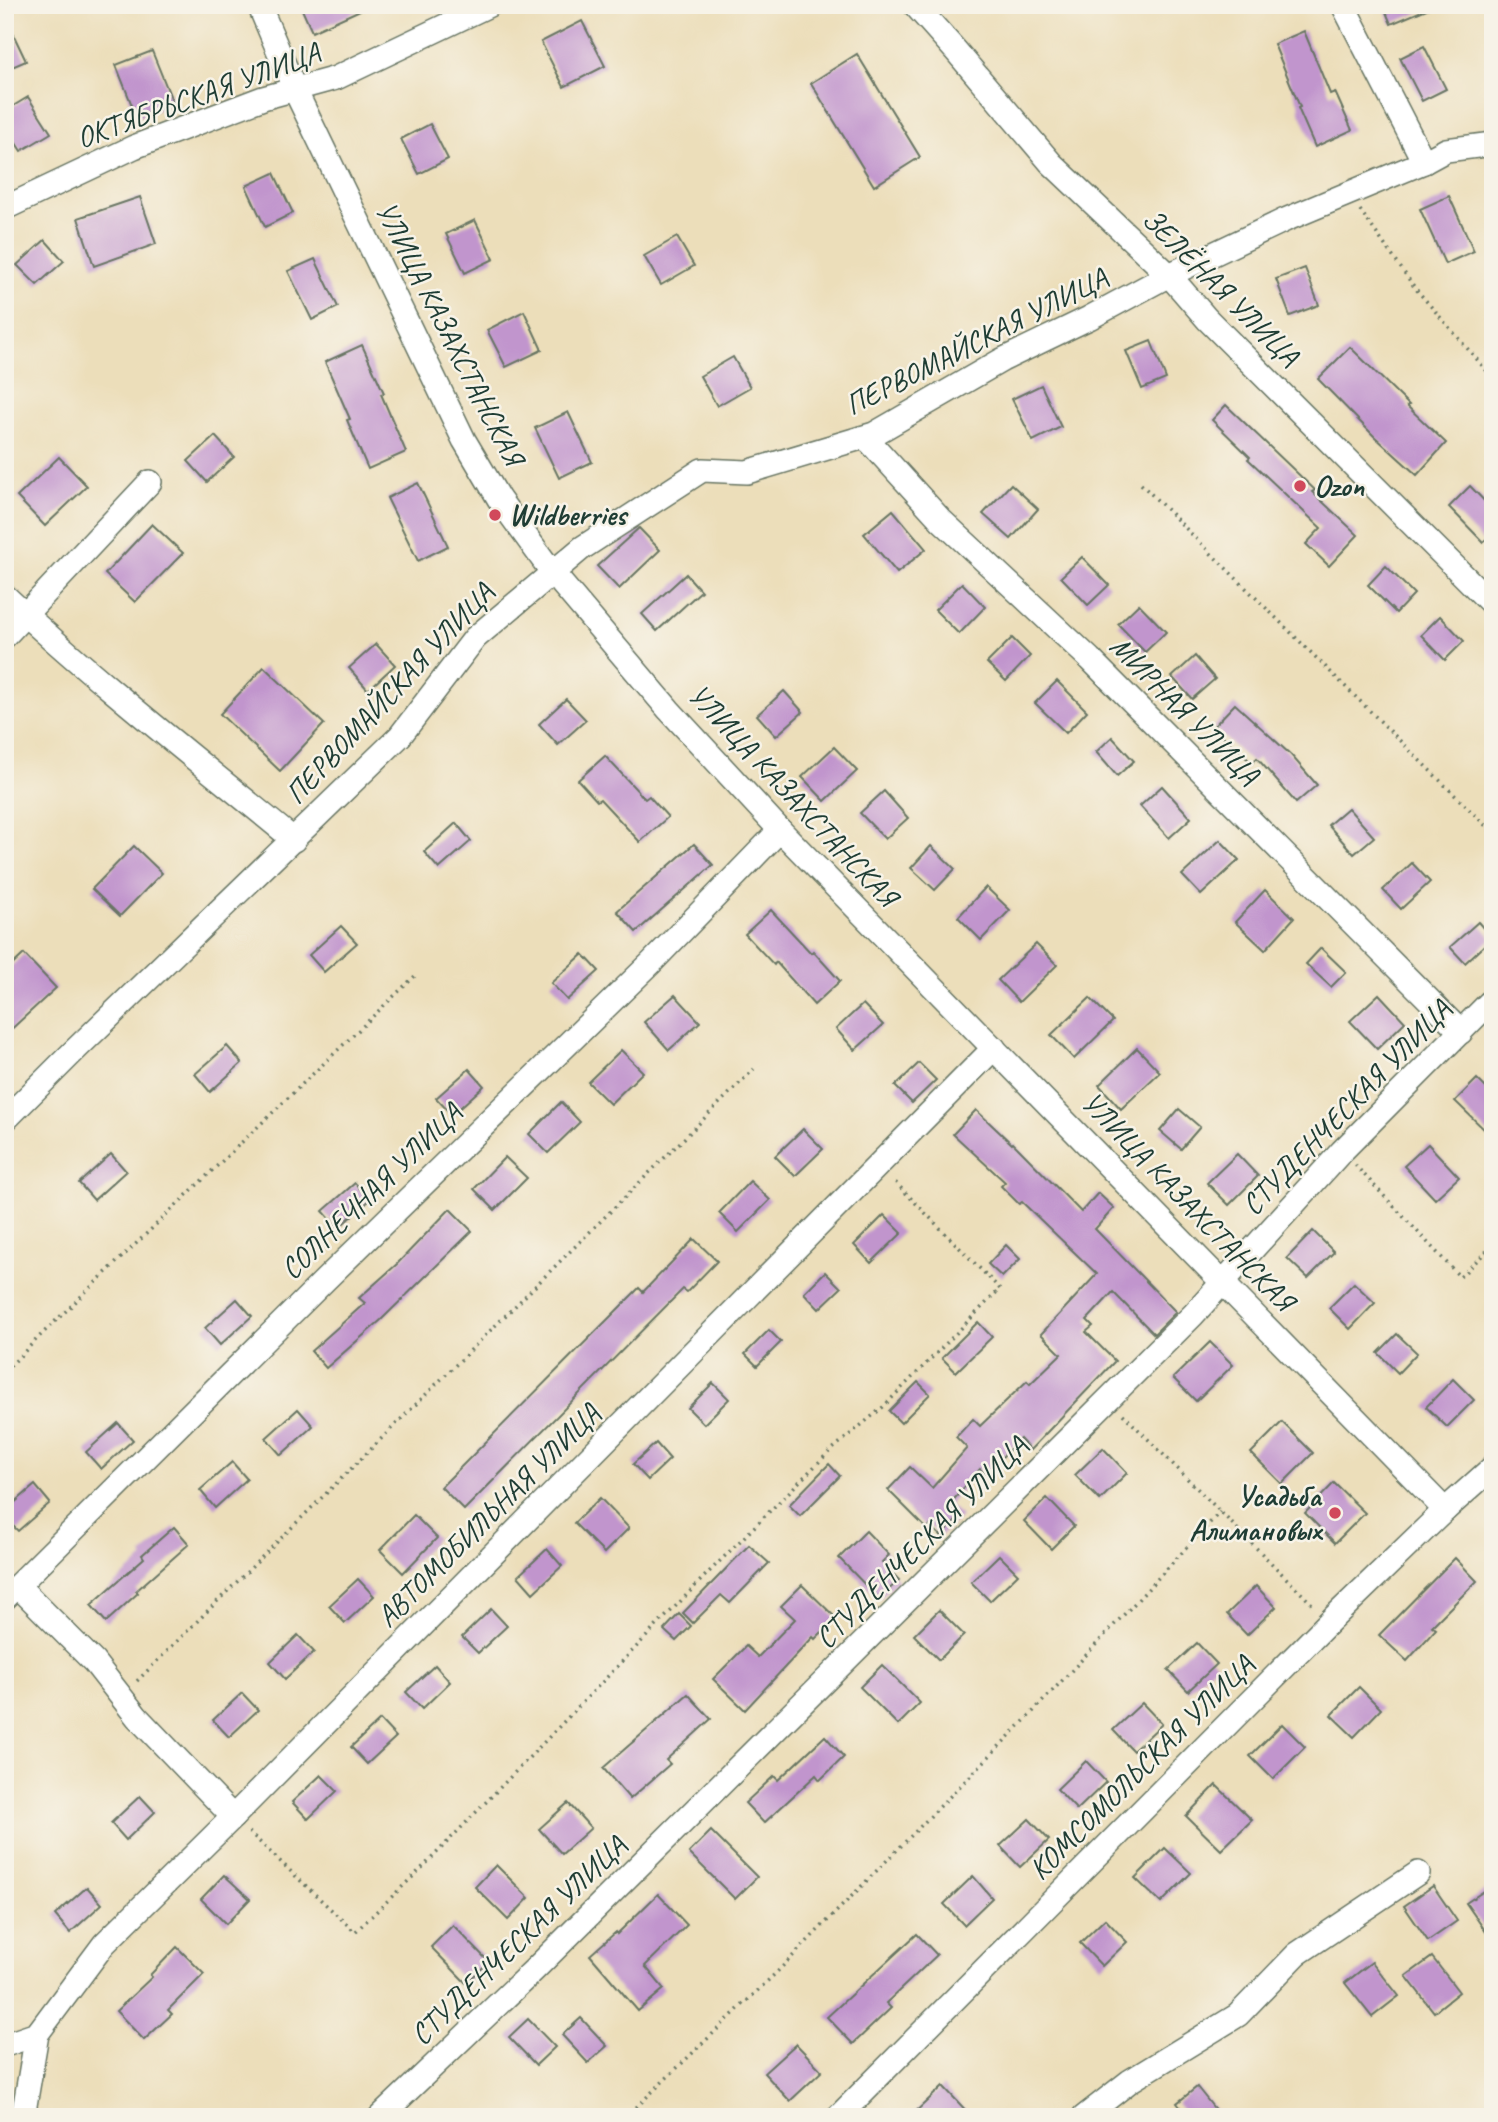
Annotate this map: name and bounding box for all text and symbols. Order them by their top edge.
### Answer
street label: ОКТЯБРЬСКАЯ УЛИЦА [71,33,327,157]
street label: УЛИЦА КАЗАХСТАНСКАЯ [367,195,535,475]
street label: ЗЕЛЁНАЯ УЛИЦА [1134,200,1308,374]
street label: ПЕРВОМАЙСКАЯ УЛИЦА [838,258,1114,424]
place label: Ozon [1314,467,1365,505]
marker: Ozon [1292,478,1308,494]
place label: Wildberries [509,496,630,534]
marker: Wildberries [487,507,503,523]
street label: ПЕРВОМАЙСКАЯ УЛИЦА [276,574,502,812]
street label: МИРНАЯ УЛИЦА [1102,627,1268,793]
street label: УЛИЦА КАЗАХСТАНСКАЯ [680,676,909,918]
street label: СТУДЕНЧЕСКАЯ УЛИЦА [1233,990,1460,1223]
street label: УЛИЦА КАЗАХСТАНСКАЯ [1074,1083,1306,1322]
street label: СОЛНЕЧНАЯ УЛИЦА [272,1093,471,1287]
street label: АВТОМОБИЛЬНАЯ УЛИЦА [368,1394,609,1635]
street label: СТУДЕНЧЕСКАЯ УЛИЦА [807,1427,1036,1656]
place label: Усадьба Алимановых [1189,1477,1324,1549]
marker: Усадьба Алимановых [1327,1505,1343,1521]
street label: КОМСОМОЛЬСКАЯ УЛИЦА [1020,1646,1262,1888]
street label: СТУДЕНЧЕСКАЯ УЛИЦА [402,1826,635,2053]

